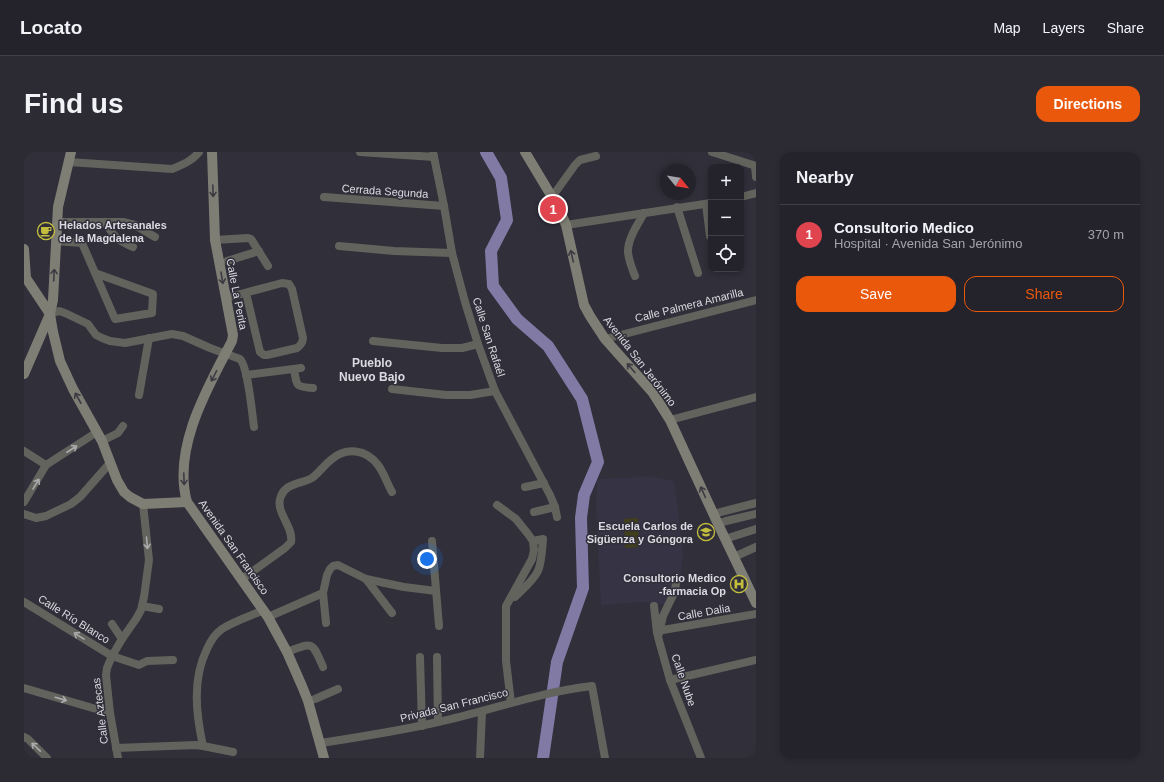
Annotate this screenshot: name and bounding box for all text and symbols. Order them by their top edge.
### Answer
text: Locato [20,17,82,38]
text: Map [993,20,1021,36]
text: Layers [1043,20,1085,36]
text: Share [1107,20,1144,36]
button: Directions [1036,86,1140,122]
text: Find us [24,88,124,119]
north arrow [660,164,696,200]
map controls [708,164,744,272]
button: + [708,164,744,200]
text: Nearby [796,168,854,187]
street label: Cerrada Segunda [341,182,430,200]
one-way arrow [210,184,217,197]
pin: 1 [540,194,566,224]
button: − [708,200,744,236]
place label: Helados Artesanales de la Magdalena [59,219,167,244]
text: Consultorio Medico [834,219,974,236]
cafe icon: Helados Artesanales de la Magdalena [36,221,56,241]
text: 1 [805,227,813,242]
text: 370 m [1088,227,1124,242]
button: locate [708,236,744,272]
text: Hospital · Avenida San Jerónimo [834,236,1022,251]
one-way arrow [568,250,576,263]
street label: Calle La Perita [224,257,250,331]
one-way arrow [50,269,58,282]
one-way arrow [218,272,226,285]
button: Save [796,276,956,312]
button: Share [964,276,1124,312]
street label: Calle Palmera Amarilla [634,286,745,324]
street label: Calle San Rafaél [471,296,507,378]
street label: Avenida San Jerónimo [601,314,679,408]
district label: Pueblo Nuevo Bajo [339,356,405,384]
one-way arrow [627,363,636,374]
one-way arrow [210,369,217,381]
one-way arrow [74,393,81,405]
one-way arrow [66,445,77,453]
one-way arrow [180,472,187,485]
one-way arrow [32,478,40,490]
one-way arrow [699,486,706,498]
street label: Avenida San Francisco [197,497,271,597]
place label: Escuela Carlos de Sigüenza y Góngora [587,520,694,545]
school or university icon: Escuela Carlos de Sigüenza y Góngora [696,522,716,542]
one-way arrow [143,536,151,549]
your location [417,549,437,569]
place label: Consultorio Medico -farmacia Op [623,572,726,597]
hospital icon: Consultorio Medico -farmacia Op [729,574,749,594]
street label: Calle Río Blanco [36,592,112,646]
street label: Calle Dalia [677,601,732,623]
one-way arrow [73,631,85,639]
street label: Calle Nube [669,652,699,708]
street label: Calle Aztecas [90,677,110,745]
street label: Privada San Francisco [399,686,509,724]
one-way arrow [55,696,68,703]
one-way arrow [31,742,41,752]

